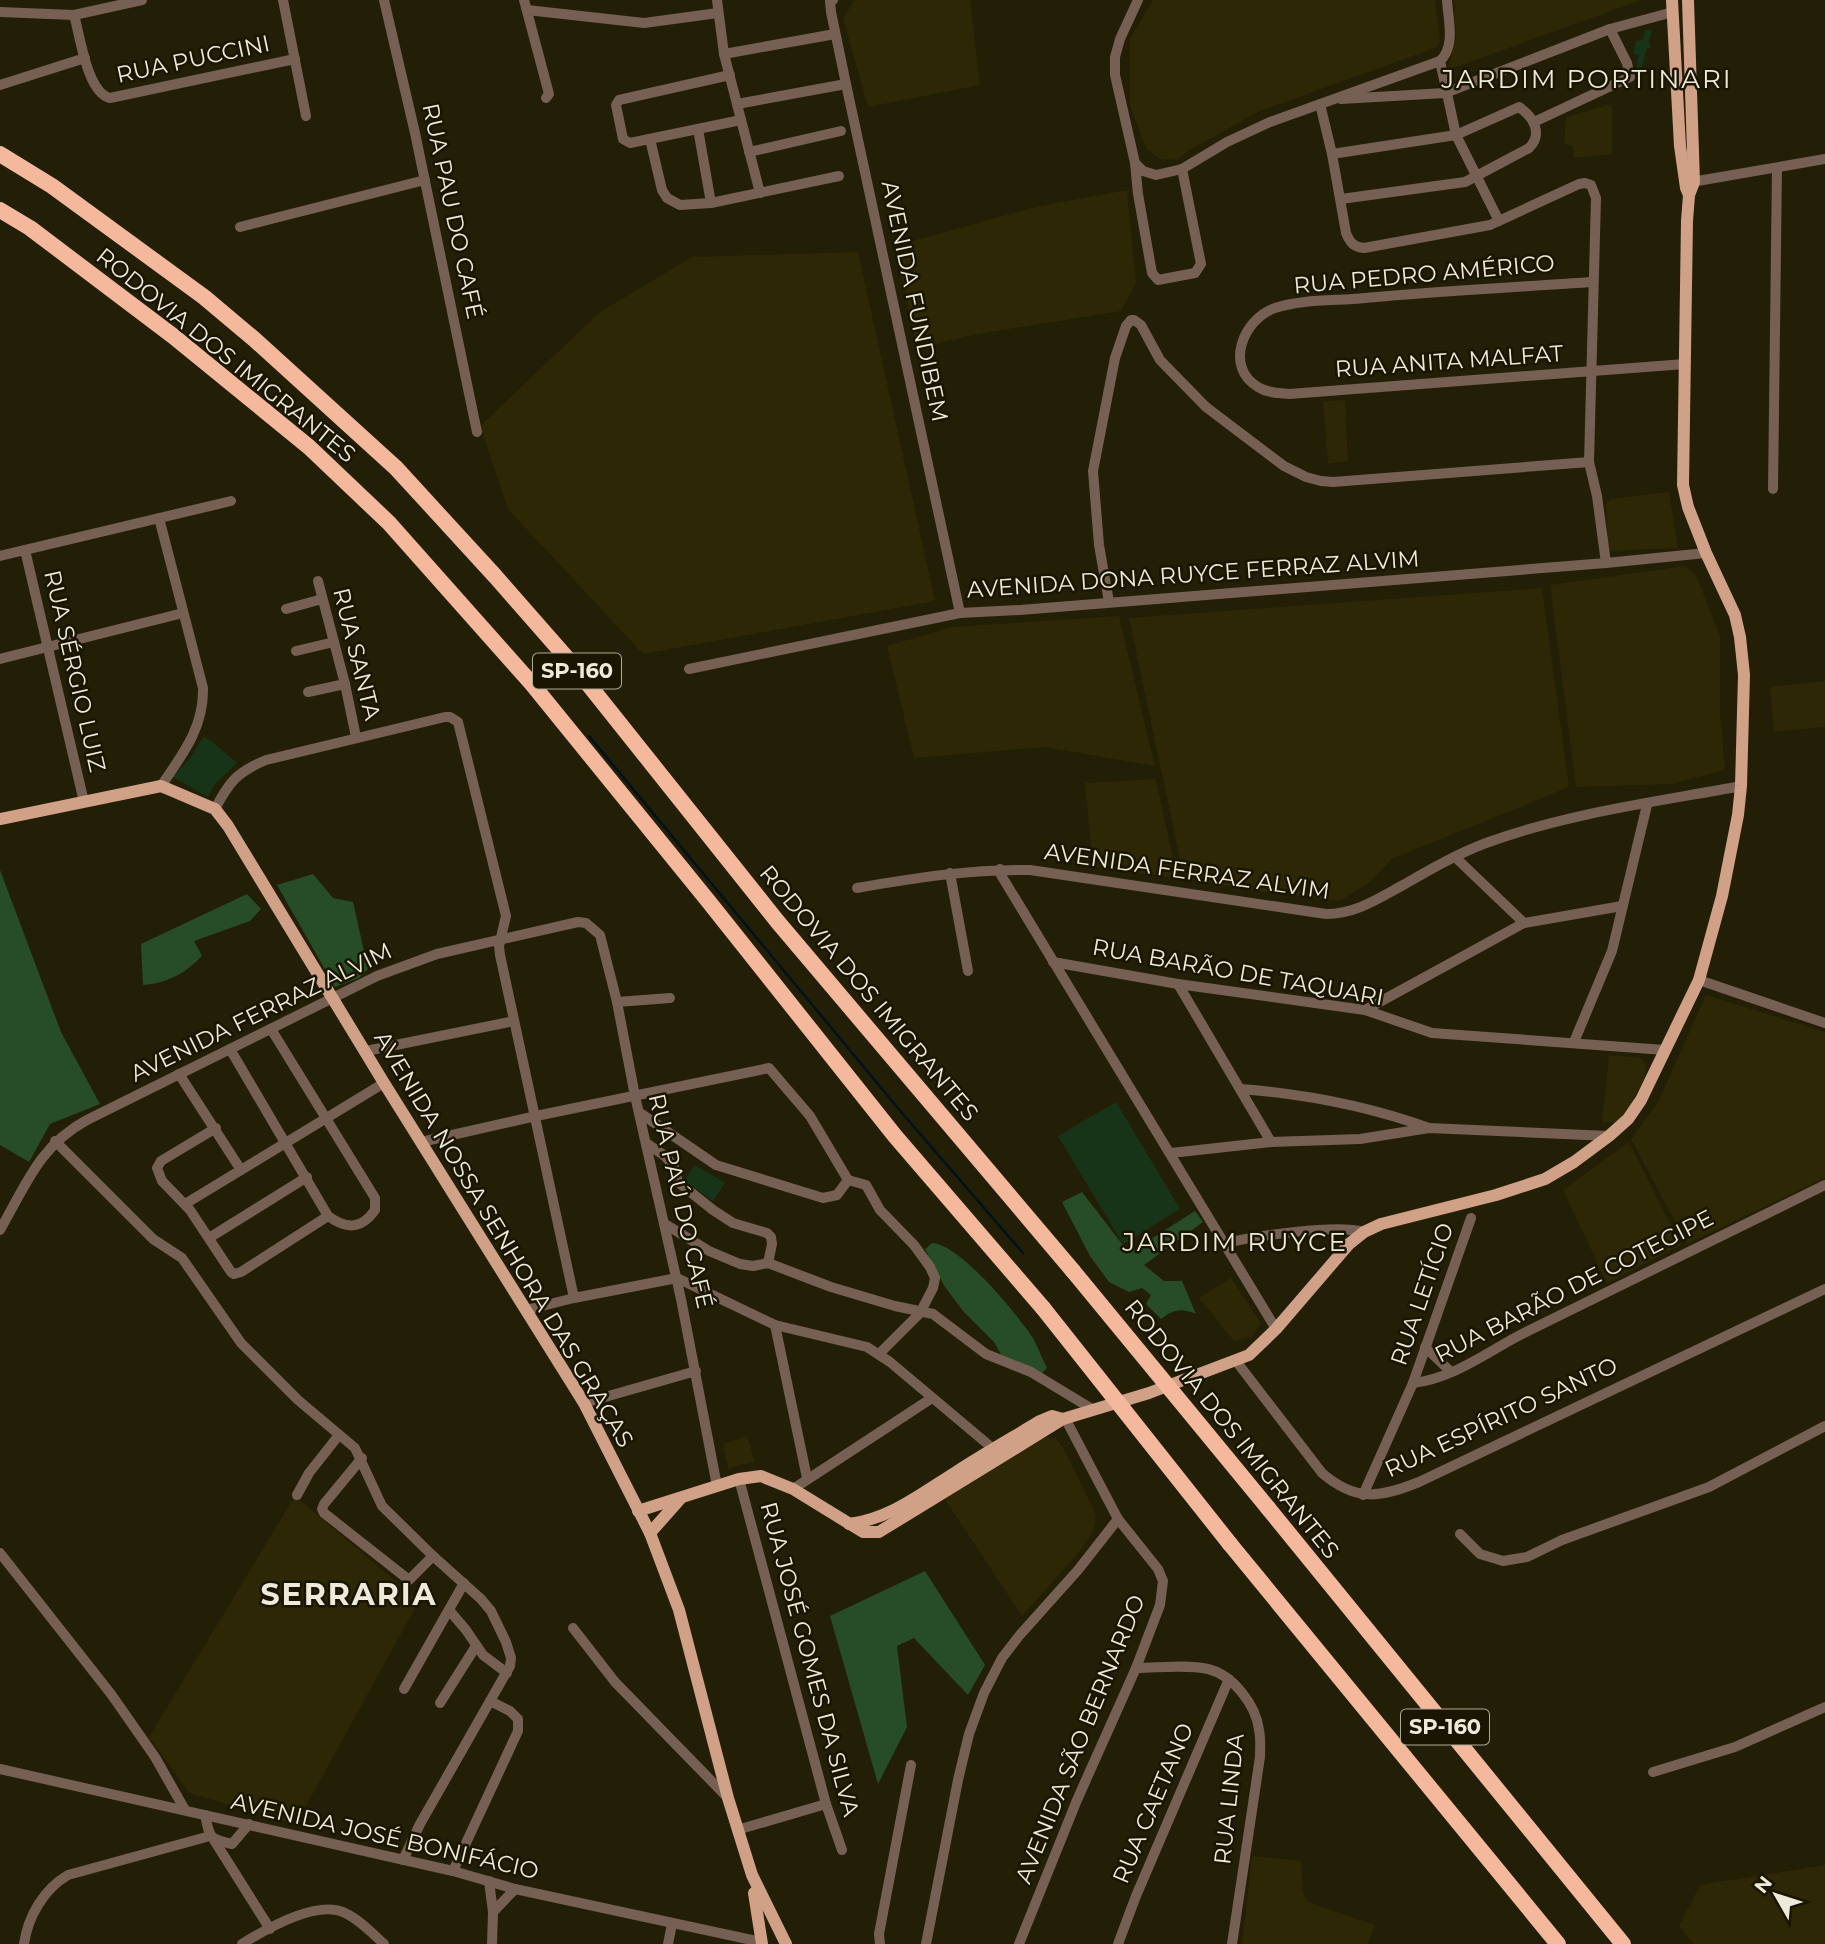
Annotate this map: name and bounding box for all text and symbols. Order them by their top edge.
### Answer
street label: RUA PUCCINI [114,29,272,89]
district label: JARDIM PORTINARI [1440,63,1733,95]
street label: RUA PAU DO CAFÉ [416,101,490,321]
street label: AVENIDA FUNDIBEM [876,178,954,424]
street label: RODOVIA DOS IMIGRANTES [91,242,361,468]
street label: RUA PEDRO AMÉRICO [1292,249,1556,299]
street label: RUA ANITA MALFAT [1334,339,1565,383]
street label: AVENIDA DONA RUYCE FERRAZ ALVIM [966,544,1420,604]
street label: RUA SÉRGIO LUIZ [38,567,112,775]
street label: RUA SANTA [327,585,387,723]
road number: SP-160 [533,654,621,688]
street label: AVENIDA FERRAZ ALVIM [1043,837,1331,905]
street label: RODOVIA DOS IMIGRANTES [754,859,984,1127]
street label: RUA BARÃO DE TAQUARI [1090,933,1386,1011]
street label: AVENIDA FERRAZ ALVIM [126,936,396,1088]
street label: AVENIDA NOSSA SENHORA DAS GRAÇAS [368,1026,640,1452]
street label: RUA PAÚ DO CAFÉ [643,1091,719,1311]
street label: RUA BARÃO DE COTEGIPE [1430,1203,1718,1369]
street label: RUA LETÍCIO [1385,1219,1459,1369]
district label: JARDIM RUYCE [1121,1226,1348,1258]
street label: RODOVIA DOS IMIGRANTES [1119,1294,1345,1564]
street label: RUA ESPÍRITO SANTO [1380,1351,1622,1483]
street label: RUA JOSÉ GOMES DA SILVA [754,1499,866,1820]
district label: SERRARIA [260,1576,438,1613]
street label: AVENIDA SÃO BERNARDO [1009,1591,1151,1887]
road number: SP-160 [1401,1710,1489,1744]
street label: RUA CAETANO [1107,1719,1199,1887]
street label: RUA LINDA [1208,1732,1250,1866]
street label: AVENIDA JOSÉ BONIFÁCIO [228,1787,542,1885]
north arrow [1741,1860,1811,1930]
text: N [1749,1871,1777,1898]

